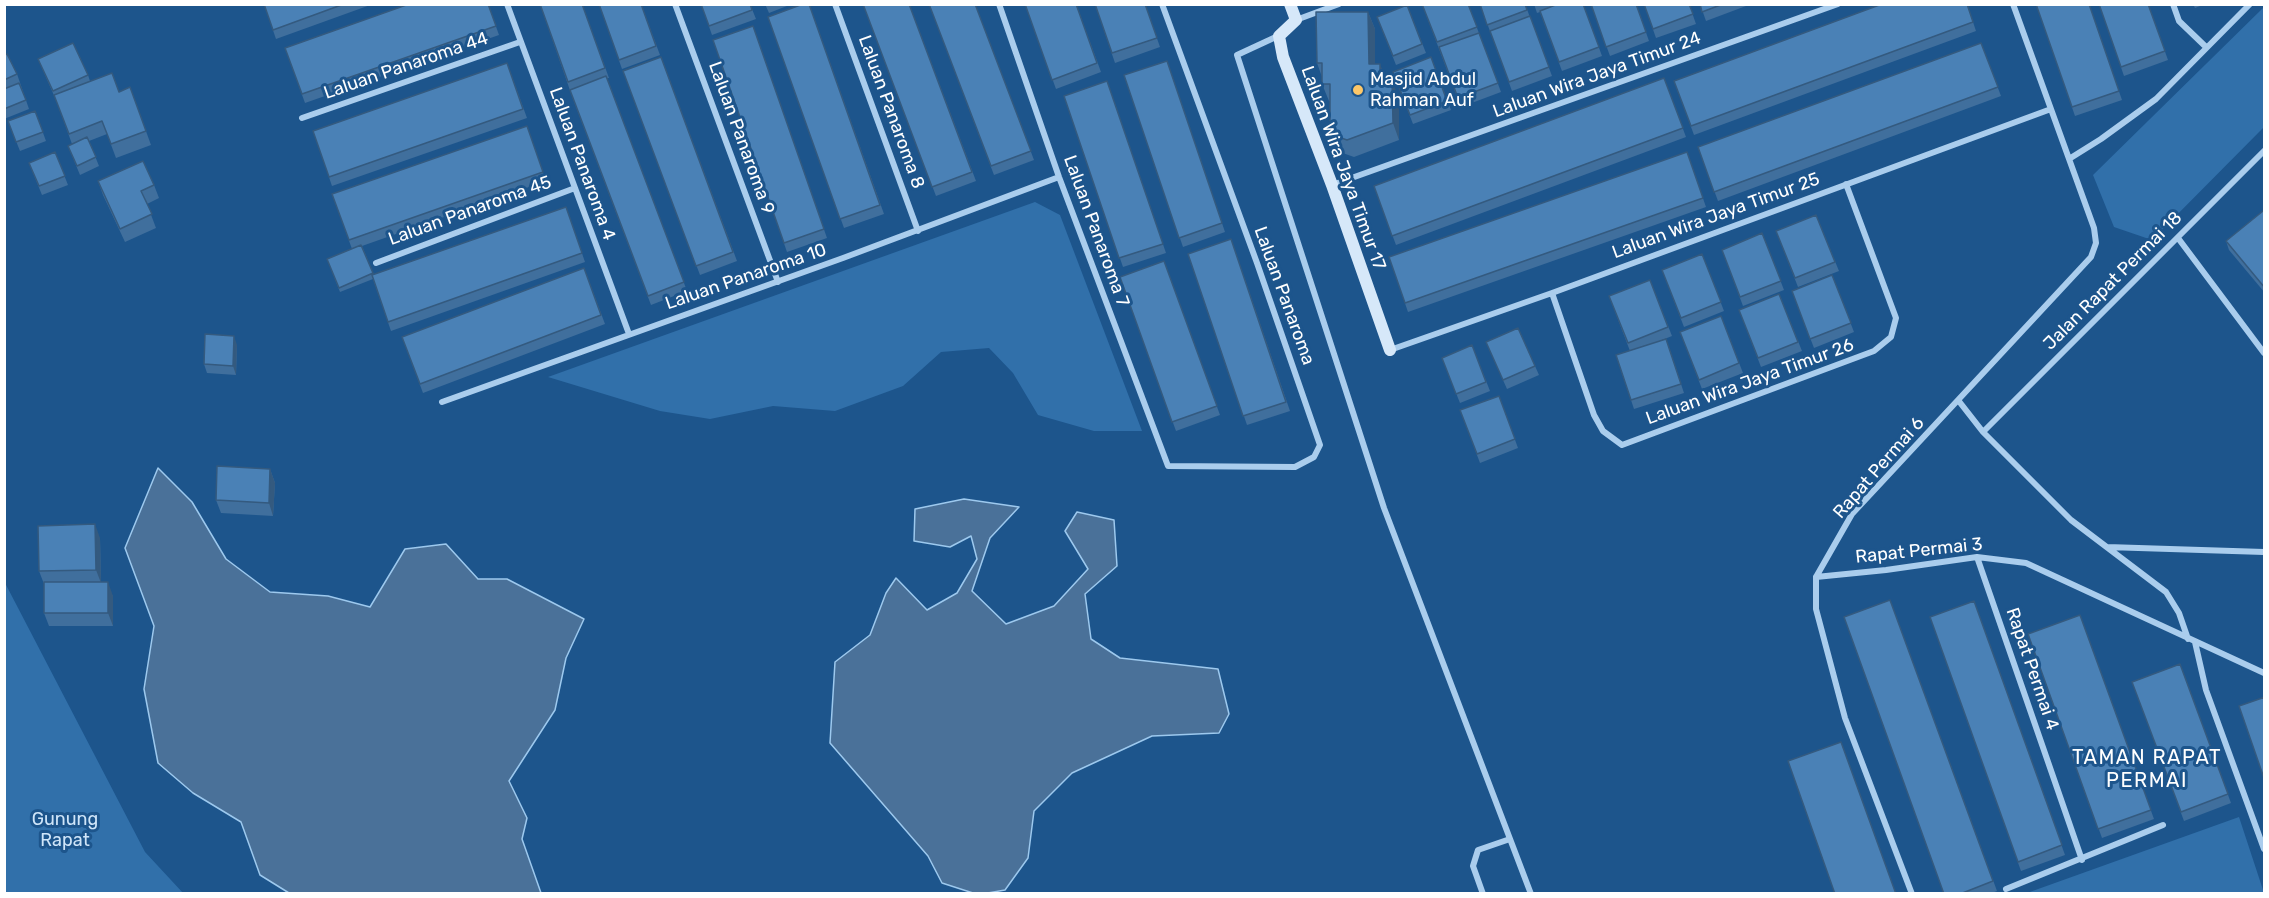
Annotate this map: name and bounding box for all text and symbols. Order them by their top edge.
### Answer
street label: Laluan Wira Jaya Timur 24 [1490,27,1704,123]
street label: Laluan Panaroma 44 [321,28,491,104]
street label: Laluan Panaroma 8 [853,32,929,192]
street label: Laluan Panaroma 9 [703,59,779,217]
street label: Laluan Wira Jaya Timur 17 [1296,63,1390,273]
place label: Masjid Abdul Rahman Auf [1370,69,1476,112]
marker: Masjid Abdul Rahman Auf [1351,83,1365,97]
street label: Laluan Panaroma 4 [544,85,620,243]
street label: Laluan Panaroma 7 [1059,152,1133,310]
street label: Laluan Wira Jaya Timur 25 [1609,168,1823,264]
street label: Laluan Panaroma 45 [386,171,554,251]
street label: Jalan Rapat Permai 18 [2039,207,2187,355]
street label: Laluan Panaroma [1249,224,1319,368]
street label: Laluan Panaroma 10 [663,239,829,315]
street label: Laluan Wira Jaya Timur 26 [1643,334,1857,430]
street label: Rapat Permai 6 [1829,413,1929,523]
street label: Rapat Permai 3 [1854,534,1984,568]
street label: Rapat Permai 4 [2001,605,2063,733]
district label: TAMAN RAPAT PERMAI [2072,746,2222,793]
park label: Gunung Rapat [32,809,98,852]

